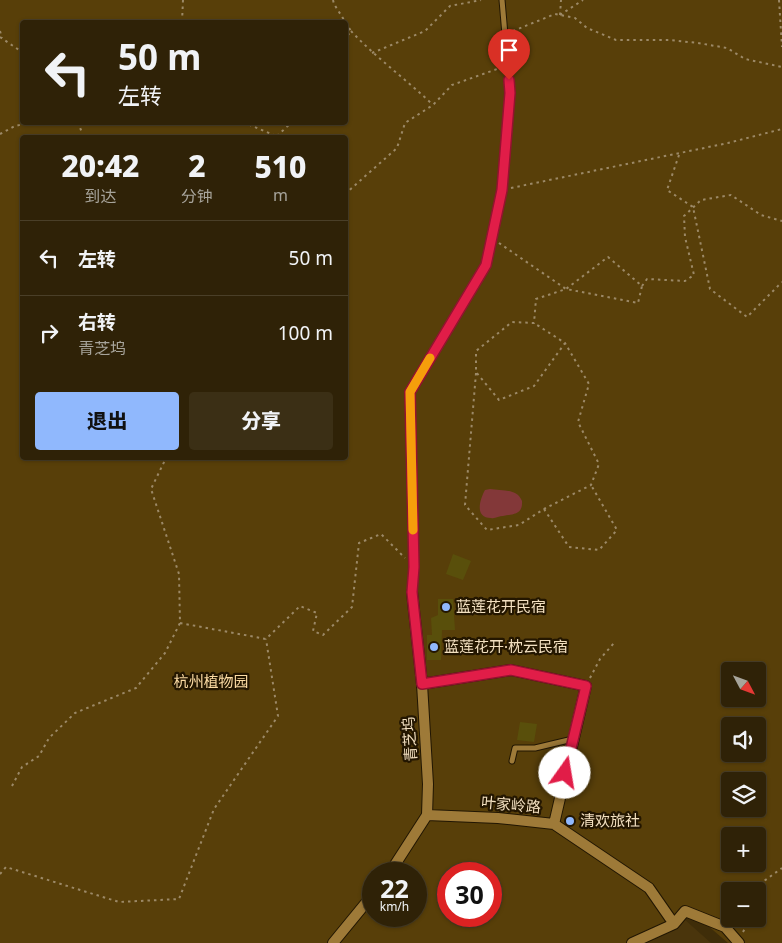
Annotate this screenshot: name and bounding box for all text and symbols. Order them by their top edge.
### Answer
pin [488,29,530,80]
text: 50 m [118,33,201,80]
icon: arrive [495,36,523,64]
icon: left [35,40,100,105]
text: 左转 [118,80,162,110]
text: 20:42 [62,145,139,186]
text: 2 [188,145,206,186]
text: 510 [254,146,306,187]
text: m [273,184,288,206]
text: 到达 [84,185,116,207]
text: 分钟 [181,185,213,207]
icon: left [35,244,63,272]
text: 50 m [289,245,333,271]
text: 左转 [78,246,116,272]
text: 右转 [78,309,116,335]
icon: right [35,319,63,347]
text: 100 m [278,320,333,346]
text: 青芝坞 [78,337,126,359]
button: 退出 [35,392,179,450]
button: 分享 [189,392,333,450]
place label: 蓝莲花开民宿 [456,596,546,616]
marker: 蓝莲花开民宿 [440,601,452,613]
place label: 蓝莲花开·枕云民宿 [444,636,568,656]
marker: 蓝莲花开·枕云民宿 [428,641,440,653]
north arrow [721,662,766,708]
map controls [721,662,766,927]
park label: 杭州植物园 [173,671,249,691]
street label: 青芝坞 [397,716,421,762]
button: sound [721,717,766,762]
position arrow [538,746,590,798]
button: layers [721,772,766,817]
street label: 叶家岭路 [480,791,542,817]
place label: 清欢旅社 [580,810,640,830]
marker: 清欢旅社 [564,815,576,827]
button: + [721,827,766,872]
speed limit sign: 30 [437,862,502,927]
text: 22 [380,871,409,905]
button: − [721,882,766,927]
text: km/h [380,898,409,915]

